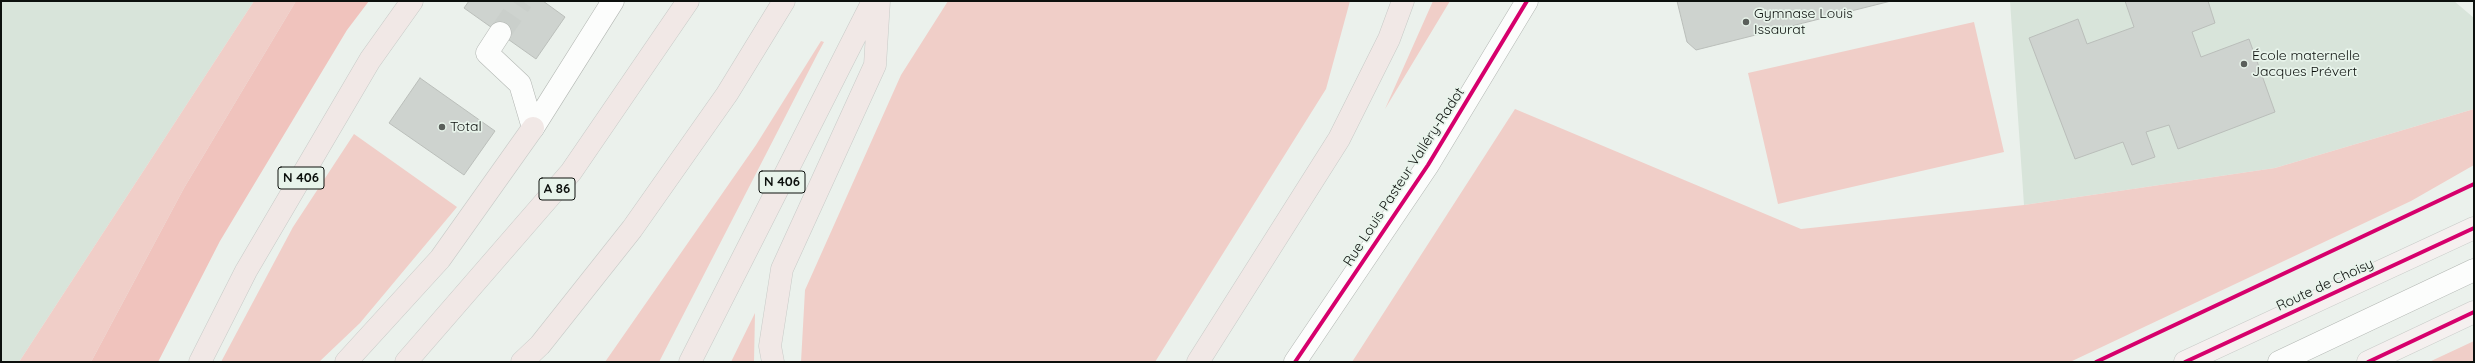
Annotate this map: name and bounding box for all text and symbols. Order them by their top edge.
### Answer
place label: Gymnase Louis Issaurat [1754,6,1853,38]
marker: Gymnase Louis Issaurat [1741,17,1751,27]
place label: École maternelle Jacques Prévert [2252,48,2360,80]
marker: École maternelle Jacques Prévert [2239,59,2249,69]
street label: Rue Louis Pasteur Valléry-Radot [1340,85,1468,269]
place label: Total [450,119,482,135]
marker: Total [437,122,447,132]
road number: N 406 [278,167,324,189]
road number: N 406 [759,171,805,193]
road number: A 86 [539,178,575,200]
street label: Route de Choisy [2274,255,2376,315]

